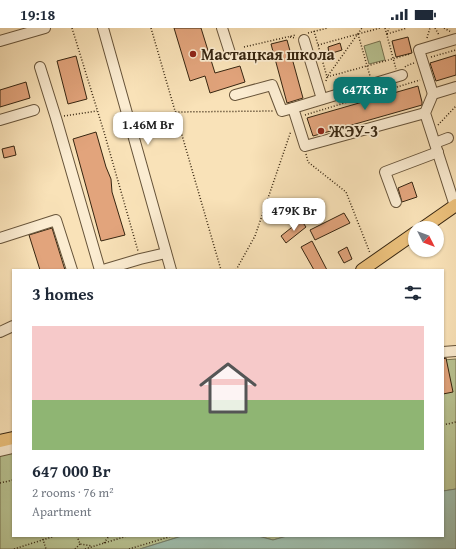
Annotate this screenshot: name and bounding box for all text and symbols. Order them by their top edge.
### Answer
text: 19:18 [20,4,55,25]
place label: Мастацкая школа [201,42,336,66]
marker: Мастацкая школа [188,49,198,59]
pin: 647K Br [328,77,402,111]
text: 647K Br [342,80,388,99]
pin: 1.46M Br [107,112,189,146]
text: 1.46M Br [122,115,174,134]
place label: ЖЭУ-3 [328,119,378,143]
marker: ЖЭУ-3 [316,126,326,136]
pin: 479K Br [257,198,331,232]
text: 479K Br [271,201,317,220]
north arrow [408,221,444,257]
map controls [408,221,444,257]
text: 3 homes [32,281,94,306]
icon: filters [402,282,424,304]
icon: home [192,352,264,424]
text: 647 000 Br [32,458,111,483]
text: 2 rooms · 76 m² [32,483,114,502]
text: Apartment [32,502,92,521]

